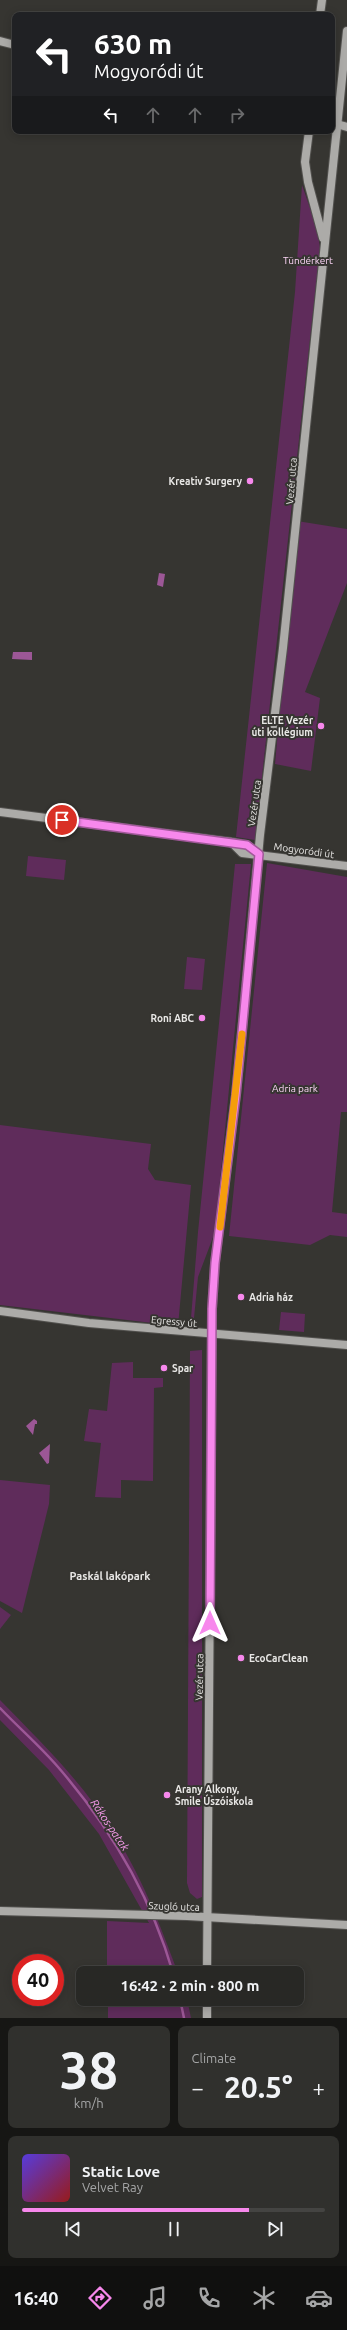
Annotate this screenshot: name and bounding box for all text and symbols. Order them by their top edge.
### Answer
icon: left [28,28,80,80]
text: 630 m [94,28,172,59]
text: Mogyoródi út [94,61,203,81]
icon: left [100,104,122,126]
icon: ahead [142,104,164,126]
icon: ahead [184,104,206,126]
icon: right [226,104,248,126]
park label: Tündérkert [283,255,333,266]
street label: Vezér utca [284,457,299,505]
place label: Kreativ Surgery [169,476,243,487]
marker: Kreativ Surgery [245,476,255,486]
place label: ELTE Vezér úti kollégium [251,715,314,738]
marker: ELTE Vezér úti kollégium [316,721,326,731]
street label: Vezér utca [246,779,263,827]
pin [45,803,79,837]
icon: arrive [51,809,73,831]
street label: Mogyoródi út [273,841,335,860]
place label: Roni ABC [151,1013,195,1024]
marker: Roni ABC [197,1013,207,1023]
park label: Adria park [272,1083,318,1094]
marker: Adria ház [236,1292,246,1302]
place label: Adria ház [249,1292,293,1303]
street label: Egressy út [151,1314,197,1329]
marker: Spar [159,1363,169,1373]
place label: Spar [172,1363,194,1374]
district label: Paskál lakópark [69,1570,151,1582]
position arrow [189,1602,231,1644]
street label: Vezér utca [194,1653,205,1701]
marker: EcoCarClean [236,1653,246,1663]
place label: EcoCarClean [249,1653,308,1664]
place label: Arany Alkony, Smile Úszóiskola [175,1784,253,1807]
marker: Arany Alkony, Smile Úszóiskola [162,1790,172,1800]
water label: Rákos-patak [88,1797,132,1853]
street label: Szugló utca [148,1900,200,1913]
speed limit sign: 40 [12,1954,64,2006]
text: 16:42 · 2 min · 800 m [121,1977,259,1994]
text: 38 [59,2041,118,2099]
text: Climate [192,2051,236,2065]
text: 20.5° [224,2070,293,2104]
text: − [192,2075,204,2100]
text: + [313,2075,325,2100]
text: km/h [74,2096,104,2110]
text: Static Love [82,2163,160,2180]
text: Velvet Ray [82,2180,143,2194]
icon: previous [62,2218,84,2240]
icon: pause [163,2218,185,2240]
icon: next [264,2218,286,2240]
icon: directions [86,2284,114,2312]
icon: music [141,2284,169,2312]
icon: phone [195,2284,223,2312]
icon: climate [250,2284,278,2312]
icon: car [305,2284,333,2312]
text: 16:40 [13,2288,59,2308]

